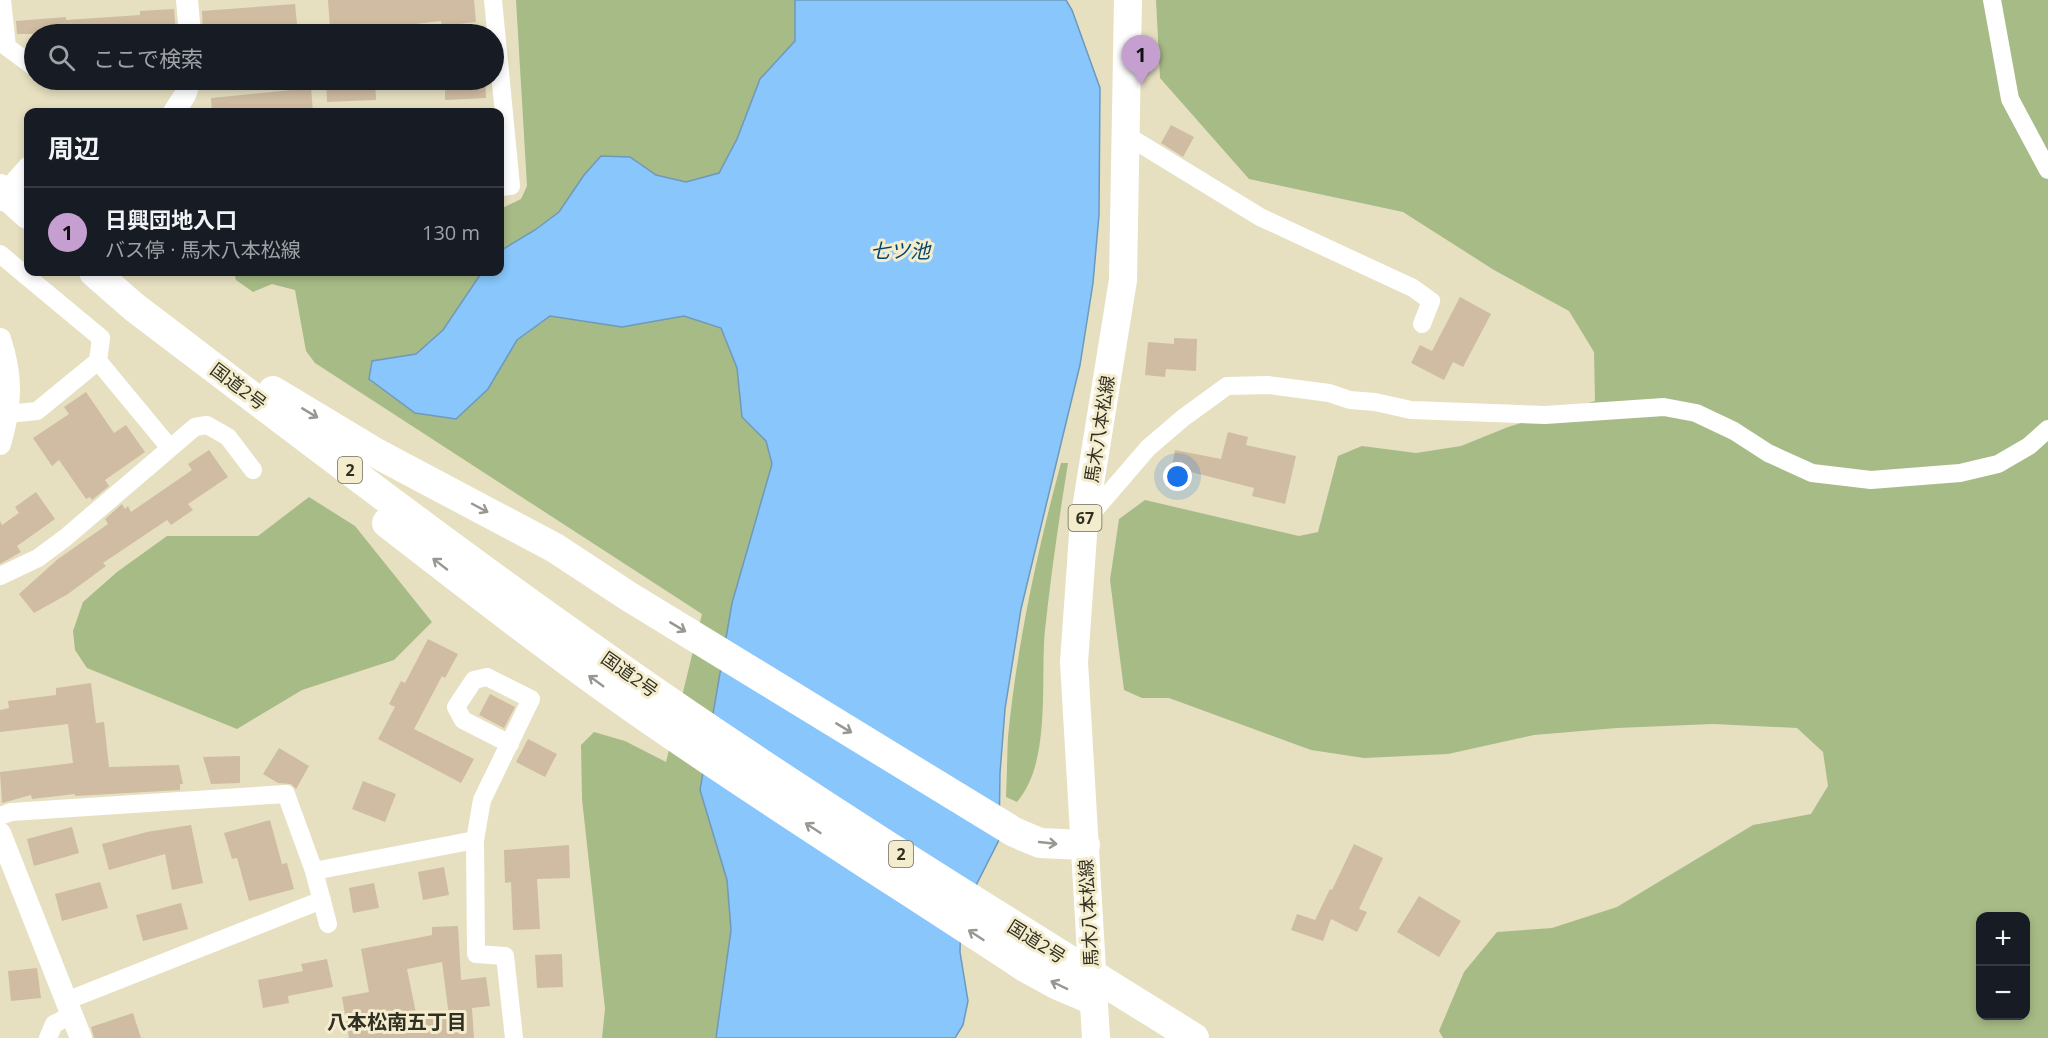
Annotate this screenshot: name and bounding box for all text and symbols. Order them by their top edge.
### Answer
search box [24,24,504,90]
pin: 1 [1122,36,1160,85]
icon: search [45,41,78,74]
text: ここで検索 [93,43,203,73]
text: 周辺 [48,130,100,166]
text: 日興団地入口 [105,204,237,234]
text: 1 [62,219,73,246]
text: 130 m [422,219,480,246]
text: バス停 · 馬木八本松線 [105,236,301,263]
water label: 七ツ池 [870,237,932,264]
street label: 国道2号 [206,357,272,415]
street label: 馬木八本松線 [1079,374,1119,484]
one-way arrow [301,408,318,420]
road number: 2 [338,457,362,483]
your location [1163,462,1192,491]
one-way arrow [471,502,488,514]
road number: 67 [1068,505,1102,531]
one-way arrow [432,558,448,571]
one-way arrow [669,621,686,633]
street label: 国道2号 [597,646,663,702]
one-way arrow [589,674,605,687]
one-way arrow [835,723,852,735]
one-way arrow [805,822,822,835]
one-way arrow [1038,838,1058,849]
road number: 2 [889,841,913,867]
street label: 馬木八本松線 [1073,858,1103,968]
map controls [1976,912,2030,1020]
button: + [1976,912,2030,966]
street label: 国道2号 [1003,914,1071,968]
one-way arrow [968,929,985,942]
button: − [1976,966,2030,1020]
one-way arrow [1050,979,1068,990]
district label: 八本松南五丁目 [327,1008,467,1035]

